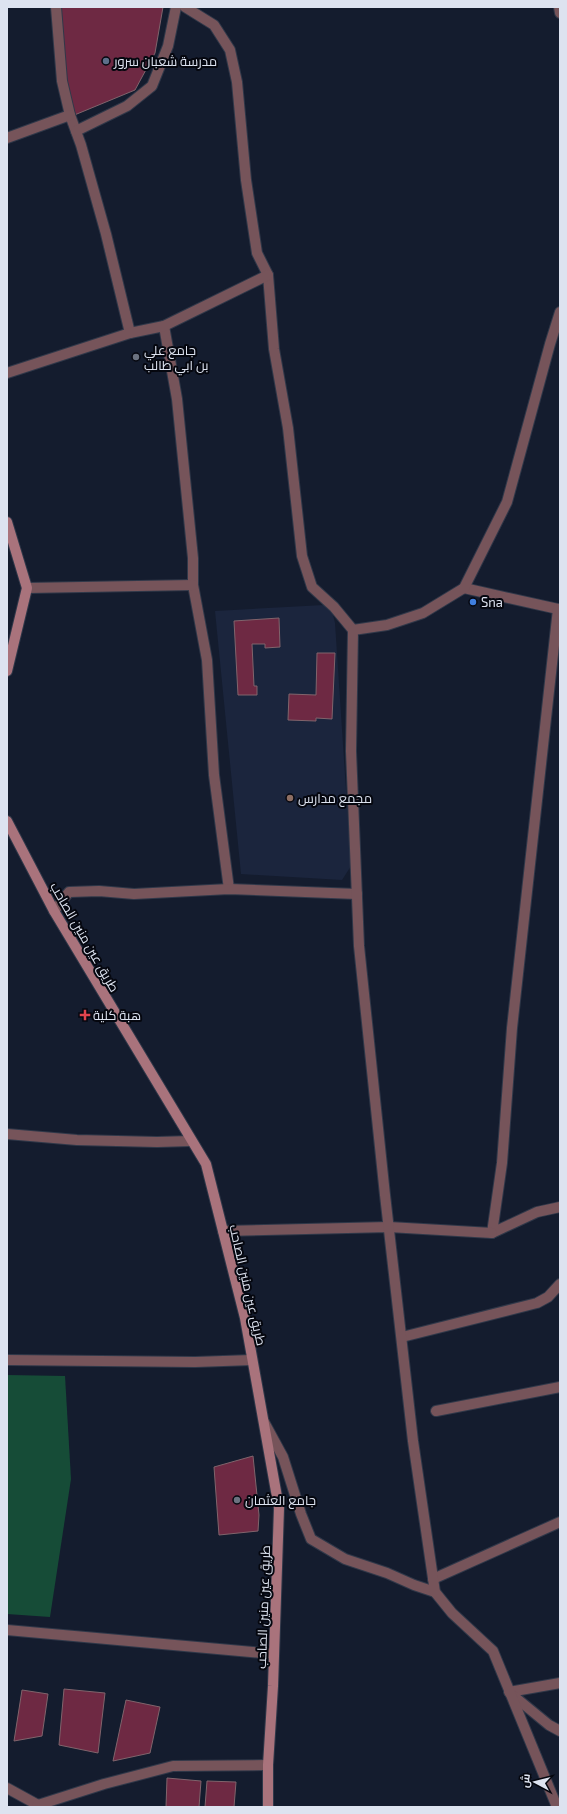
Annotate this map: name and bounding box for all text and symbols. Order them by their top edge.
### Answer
place label: مدرسة شعبان سرور [113,53,217,69]
marker: مدرسة شعبان سرور [101,56,111,66]
place label: جامع علي بن ابي طالب [144,342,209,376]
marker: جامع علي بن ابي طالب [131,352,141,362]
place label: Sna [481,594,503,610]
marker: Sna [468,597,478,607]
place label: مجمع مدارس [298,790,372,807]
marker: مجمع مدارس [285,793,295,803]
street label: طريق عين منين الصاحب [47,879,123,995]
place label: هبة كلية [93,1007,141,1023]
marker: هبة كلية [80,1010,90,1020]
street label: طريق عين منين الصاحب [226,1223,270,1347]
place label: جامع العثمان [245,1492,316,1509]
marker: جامع العثمان [232,1495,242,1505]
street label: طريق عين منين الصاحب [253,1545,273,1669]
north arrow [515,1762,555,1802]
text: ش [517,1773,533,1789]

